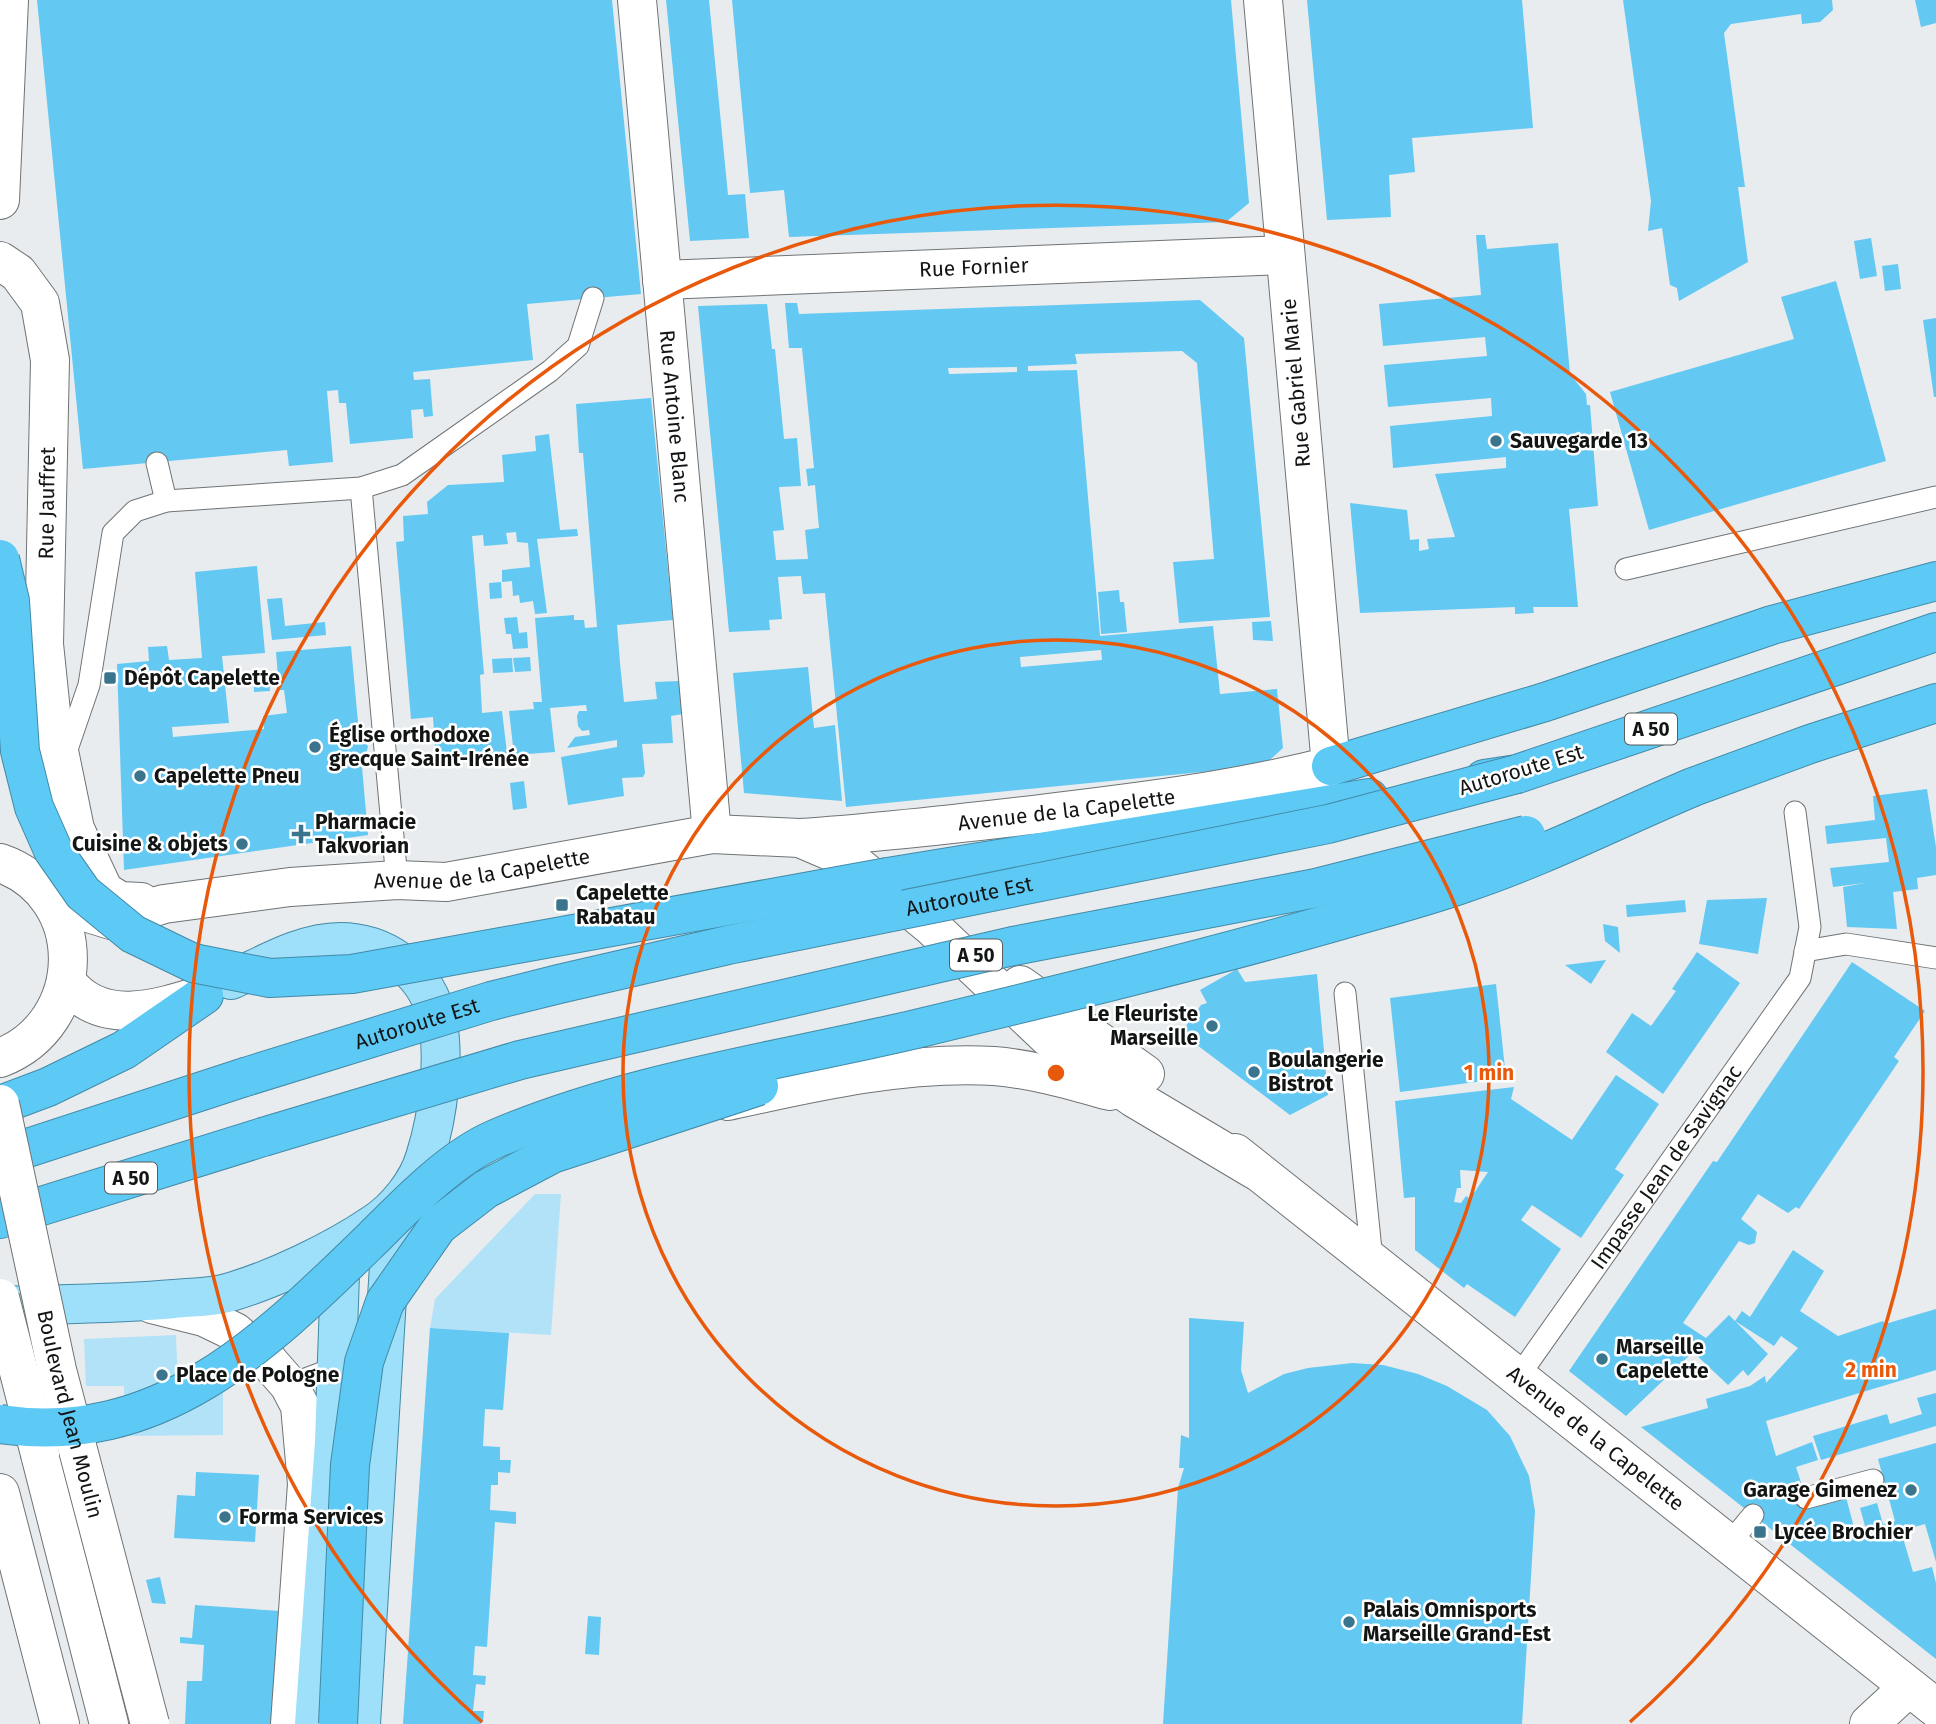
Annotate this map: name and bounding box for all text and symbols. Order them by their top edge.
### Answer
street label: Rue Fornier [918,252,1029,283]
street label: Rue Gabriel Marie [1276,297,1316,469]
street label: Rue Antoine Blanc [654,329,695,504]
place label: Sauvegarde 13 [1510,428,1648,454]
marker: Sauvegarde 13 [1488,433,1504,449]
street label: Rue Jauffret [33,446,61,559]
place label: Dépôt Capelette [124,665,280,691]
marker: Dépôt Capelette [102,670,118,686]
road number: A 50 [1625,714,1677,744]
place label: Église orthodoxe grecque Saint-Irénée [329,721,529,772]
marker: Église orthodoxe grecque Saint-Irénée [307,739,323,755]
street label: Autoroute Est [1456,739,1587,801]
place label: Capelette Pneu [154,763,300,789]
marker: Capelette Pneu [132,768,148,784]
street label: Avenue de la Capelette [957,784,1177,836]
place label: Pharmacie Takvorian [315,809,416,859]
marker: Pharmacie Takvorian [293,826,309,842]
place label: Cuisine & objets [72,831,228,857]
marker: Cuisine & objets [234,836,250,852]
street label: Avenue de la Capelette [373,843,592,895]
street label: Autoroute Est [904,871,1035,922]
place label: Capelette Rabatau [576,880,669,930]
marker: Capelette Rabatau [554,897,570,913]
road number: A 50 [950,939,1002,970]
street label: Autoroute Est [352,992,483,1055]
place label: Le Fleuriste Marseille [1088,1001,1198,1051]
marker: Le Fleuriste Marseille [1204,1018,1220,1034]
place label: Boulangerie Bistrot [1268,1047,1384,1097]
text: 1 min [1464,1060,1514,1086]
street label: Impasse Jean de Savignac [1585,1060,1747,1274]
centre of rings [1044,1061,1068,1085]
marker: Boulangerie Bistrot [1246,1064,1262,1080]
road number: A 50 [105,1162,157,1194]
street label: Boulevard Jean Moulin [31,1308,108,1521]
place label: Marseille Capelette [1616,1334,1709,1384]
marker: Marseille Capelette [1594,1351,1610,1367]
text: 2 min [1845,1357,1897,1383]
street label: Avenue de la Capelette [1502,1360,1689,1517]
place label: Place de Pologne [176,1362,340,1388]
marker: Place de Pologne [154,1367,170,1383]
place label: Garage Gimenez [1743,1477,1897,1503]
marker: Garage Gimenez [1903,1482,1919,1498]
place label: Forma Services [239,1504,384,1530]
marker: Forma Services [217,1509,233,1525]
place label: Lycée Brochier [1774,1519,1913,1545]
marker: Lycée Brochier [1752,1524,1768,1540]
place label: Palais Omnisports Marseille Grand-Est [1363,1597,1552,1647]
marker: Palais Omnisports Marseille Grand-Est [1341,1614,1357,1630]

